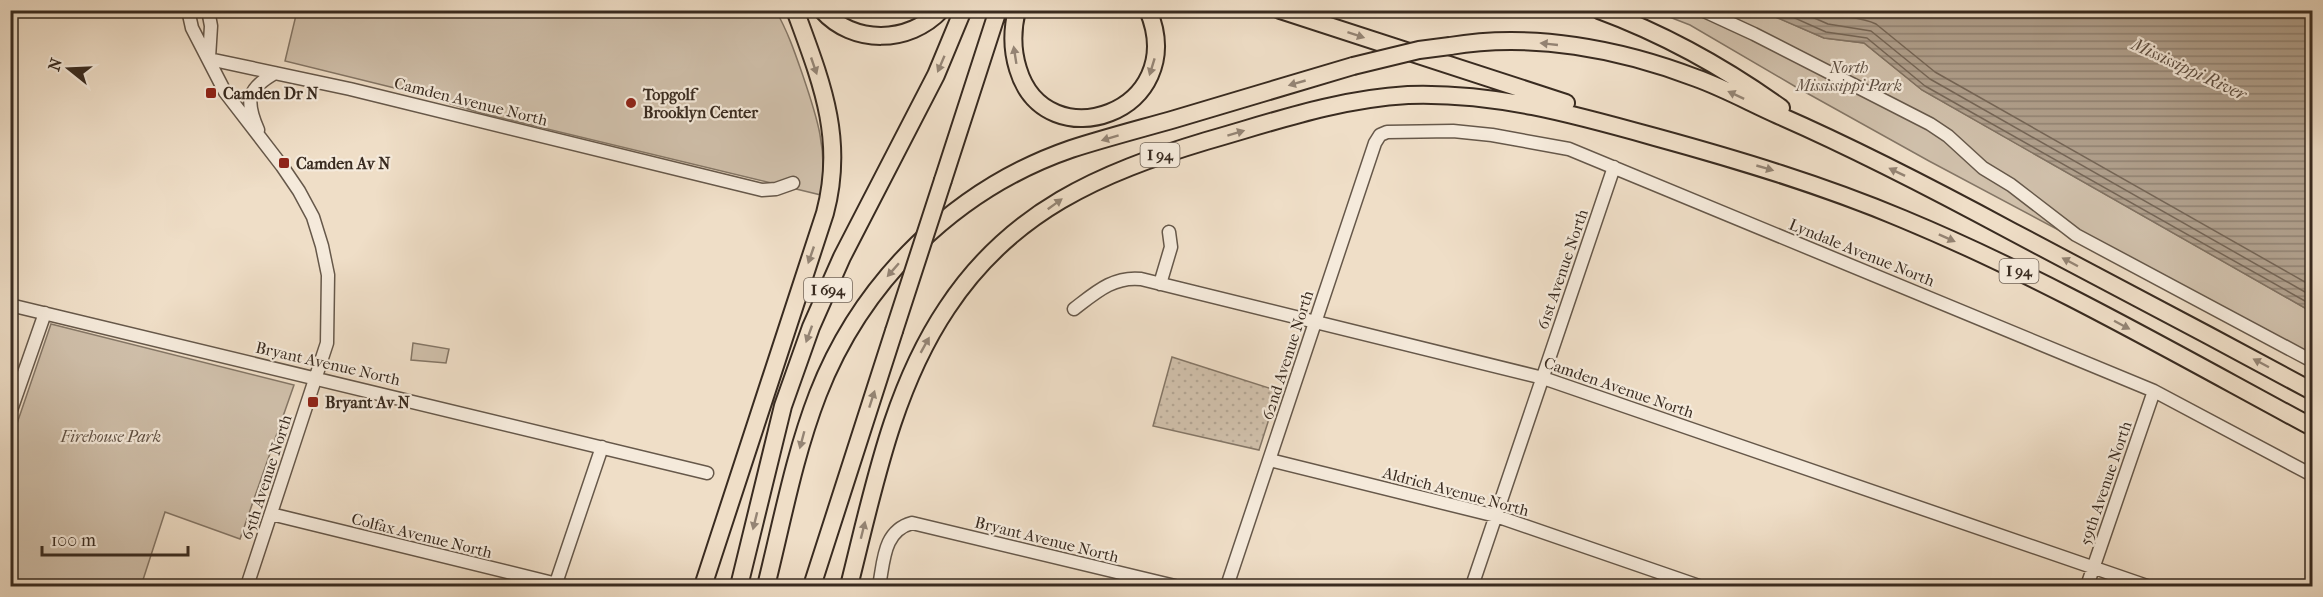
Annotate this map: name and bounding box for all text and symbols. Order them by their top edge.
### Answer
one-way arrow [1347,30,1365,40]
water label: Mississippi River [2126,33,2251,106]
north arrow [39,39,99,99]
one-way arrow [1539,39,1558,49]
one-way arrow [1010,45,1019,64]
text: N [44,55,66,73]
one-way arrow [936,56,945,73]
one-way arrow [810,57,819,75]
one-way arrow [1147,58,1156,76]
park label: North Mississippi Park [1795,58,1902,95]
street label: Camden Avenue North [392,73,549,130]
one-way arrow [1288,79,1306,88]
place label: Camden Dr N [223,84,319,103]
place label: Topgolf Brooklyn Center [642,85,759,123]
marker: Camden Dr N [204,86,218,100]
one-way arrow [1727,91,1744,100]
marker: Topgolf Brooklyn Center [624,96,638,110]
one-way arrow [1227,128,1245,137]
one-way arrow [1101,134,1119,143]
road number: I 94 [1140,143,1180,167]
place label: Camden Av N [296,154,391,173]
marker: Camden Av N [277,156,291,170]
one-way arrow [1756,164,1774,173]
one-way arrow [1888,167,1905,177]
one-way arrow [1047,198,1062,210]
street label: 61st Avenue North [1533,207,1592,332]
street label: Lyndale Avenue North [1786,215,1937,290]
one-way arrow [1939,233,1957,243]
one-way arrow [806,246,816,264]
one-way arrow [2061,257,2078,267]
road number: I 94 [2000,259,2038,283]
one-way arrow [886,262,900,277]
road number: I 694 [804,278,852,302]
street label: 62nd Avenue North [1258,288,1317,422]
one-way arrow [2113,320,2130,330]
one-way arrow [803,325,813,343]
one-way arrow [919,337,929,354]
street label: Bryant Avenue North [254,338,402,389]
street label: Camden Avenue North [1541,353,1696,422]
one-way arrow [2252,358,2269,368]
one-way arrow [867,390,877,408]
place label: Bryant Av N [325,393,411,413]
marker: Bryant Av N [306,395,320,409]
street label: 65th Avenue North [237,412,296,542]
street label: 59th Avenue North [2075,419,2136,548]
park label: Firehouse Park [60,427,161,446]
one-way arrow [797,431,806,449]
street label: Aldrich Avenue North [1380,463,1531,520]
street label: Colfax Avenue North [350,509,494,562]
one-way arrow [750,512,760,530]
street label: Bryant Avenue North [973,512,1121,567]
scale bar [42,519,188,557]
one-way arrow [859,521,868,539]
text: 100 m [51,530,96,551]

